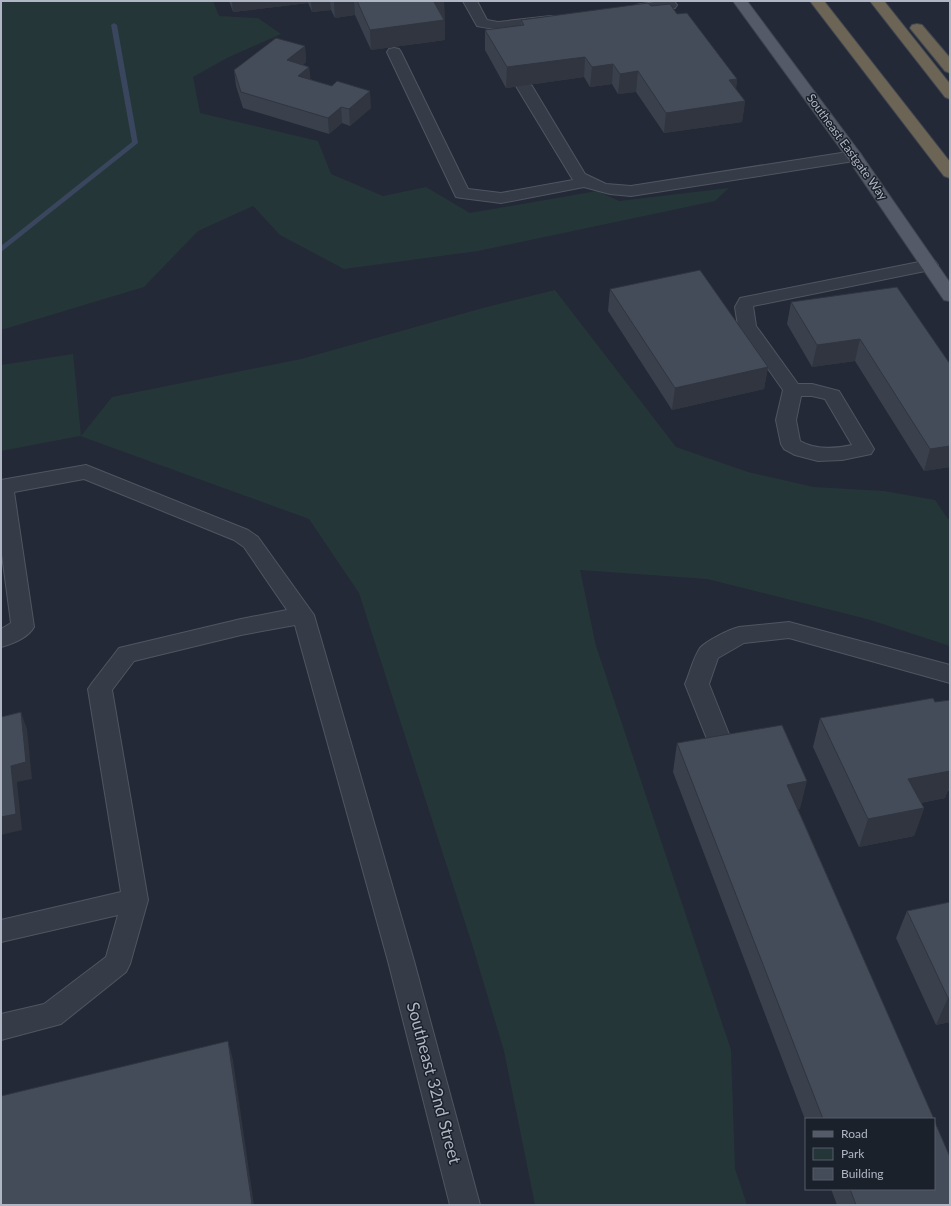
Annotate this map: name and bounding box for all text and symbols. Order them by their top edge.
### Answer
street label: Southeast Eastgate Way [804,91,891,203]
street label: Southeast 32nd Street [403,1000,466,1166]
legend [805,1118,935,1190]
text: Road [841,1126,868,1141]
text: Park [841,1146,865,1161]
text: Building [841,1166,884,1181]

